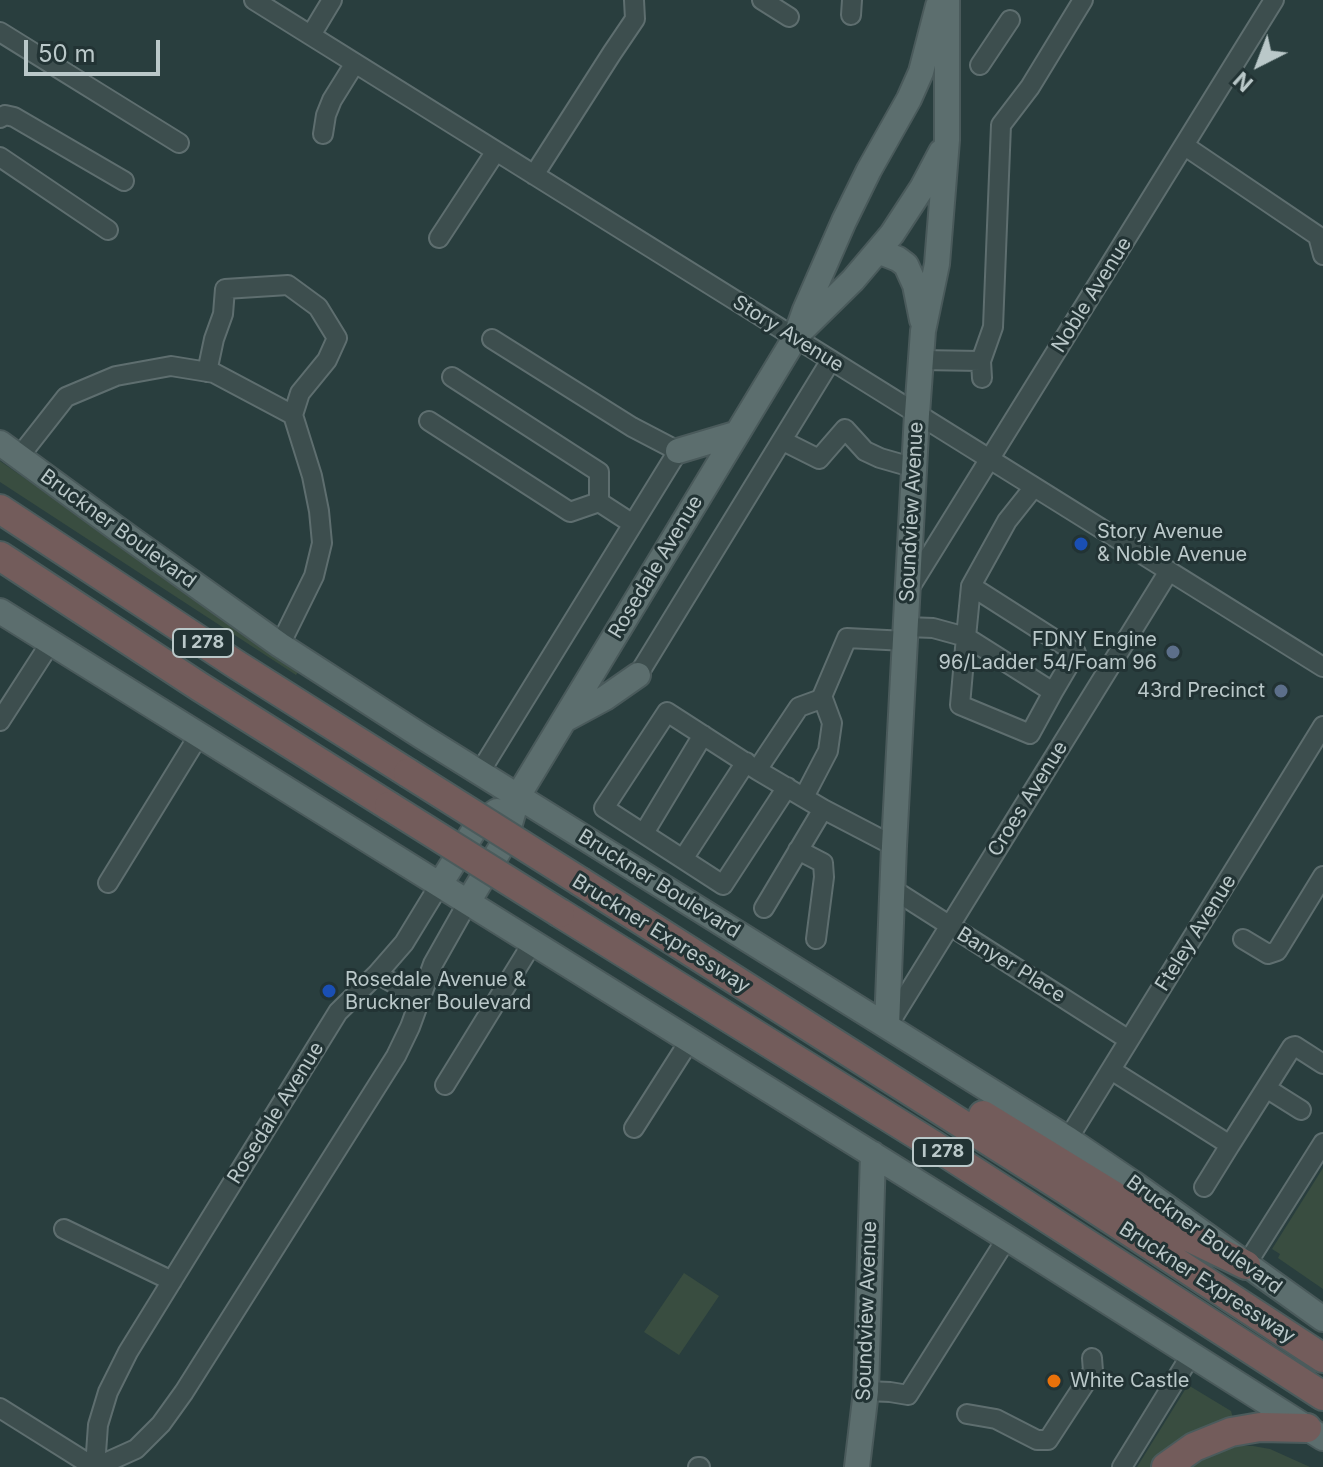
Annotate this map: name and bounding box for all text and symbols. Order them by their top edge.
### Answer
scale bar [28,24,164,74]
north arrow [1219,24,1299,104]
text: 50 m [38,39,96,68]
text: N [1228,67,1258,97]
street label: Noble Avenue [1047,233,1137,357]
street label: Story Avenue [728,290,848,378]
street label: Soundview Avenue [895,421,929,603]
street label: Bruckner Boulevard [36,465,200,593]
street label: Rosedale Avenue [604,491,708,643]
place label: Story Avenue & Noble Avenue [1097,520,1247,567]
marker: Story Avenue & Noble Avenue [1072,535,1090,553]
place label: FDNY Engine 96/Ladder 54/Foam 96 [938,628,1157,675]
road number: I 278 [173,629,233,657]
marker: FDNY Engine 96/Ladder 54/Foam 96 [1164,643,1182,661]
place label: 43rd Precinct [1137,679,1265,703]
marker: 43rd Precinct [1272,682,1290,700]
street label: Croes Avenue [983,737,1073,861]
street label: Bruckner Boulevard [574,824,744,944]
street label: Bruckner Expressway [568,869,754,999]
street label: Fteley Avenue [1151,870,1241,996]
street label: Banyer Place [952,922,1070,1008]
place label: Rosedale Avenue & Bruckner Boulevard [345,968,531,1015]
marker: Rosedale Avenue & Bruckner Boulevard [320,982,338,1000]
street label: Rosedale Avenue [223,1038,329,1188]
road number: I 278 [913,1138,973,1166]
street label: Bruckner Boulevard [1122,1171,1286,1299]
street label: Bruckner Expressway [1114,1217,1300,1349]
street label: Soundview Avenue [852,1220,882,1402]
place label: White Castle [1070,1369,1189,1393]
marker: White Castle [1045,1372,1063,1390]

